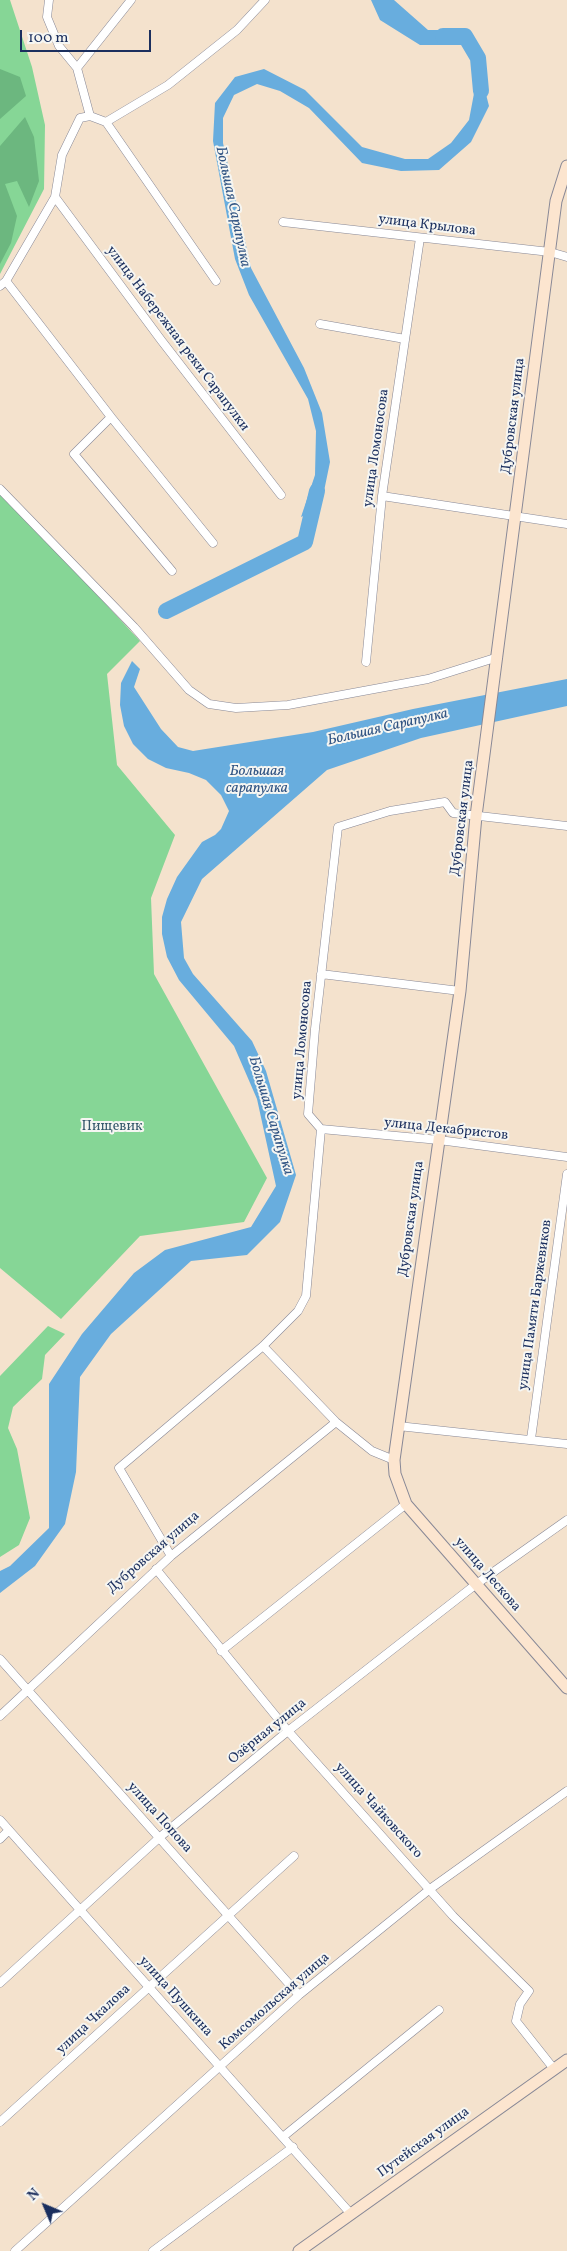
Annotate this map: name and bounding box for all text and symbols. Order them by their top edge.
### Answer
scale bar [22,20,154,52]
text: 100 m [28,28,68,49]
water label: Большая Сарапулка [210,145,254,269]
street label: улица Крылова [377,212,477,240]
street label: улица Набережная реки Сарапулки [102,243,252,435]
street label: Дубровская улица [499,357,529,475]
street label: улица Ломоносова [360,388,394,508]
water label: Большая Сарапулка [326,705,450,751]
street label: Дубровская улица [448,759,478,877]
water label: Большая сарапулка [226,763,288,798]
street label: улица Ломоносова [289,980,317,1100]
water label: Большая Сарапулка [243,1055,297,1177]
street label: улица Декабристов [383,1115,509,1145]
park label: Пищевик [82,1119,142,1135]
street label: Дубровская улица [396,1160,428,1278]
street label: улица Памяти Баржевиков [516,1219,556,1391]
street label: Дубровская улица [104,1508,204,1598]
street label: улица Лескова [450,1534,524,1616]
street label: Озёрная улица [226,1695,310,1769]
street label: улица Чайковского [331,1760,425,1862]
street label: улица Попова [123,1779,195,1857]
street label: Комсомольская улица [216,1950,334,2054]
street label: улица Пушкина [134,1953,216,2041]
street label: улица Чкалова [53,1981,135,2059]
street label: Путейская улица [375,2104,473,2182]
north arrow [20,2181,70,2231]
text: N [24,2185,44,2205]

